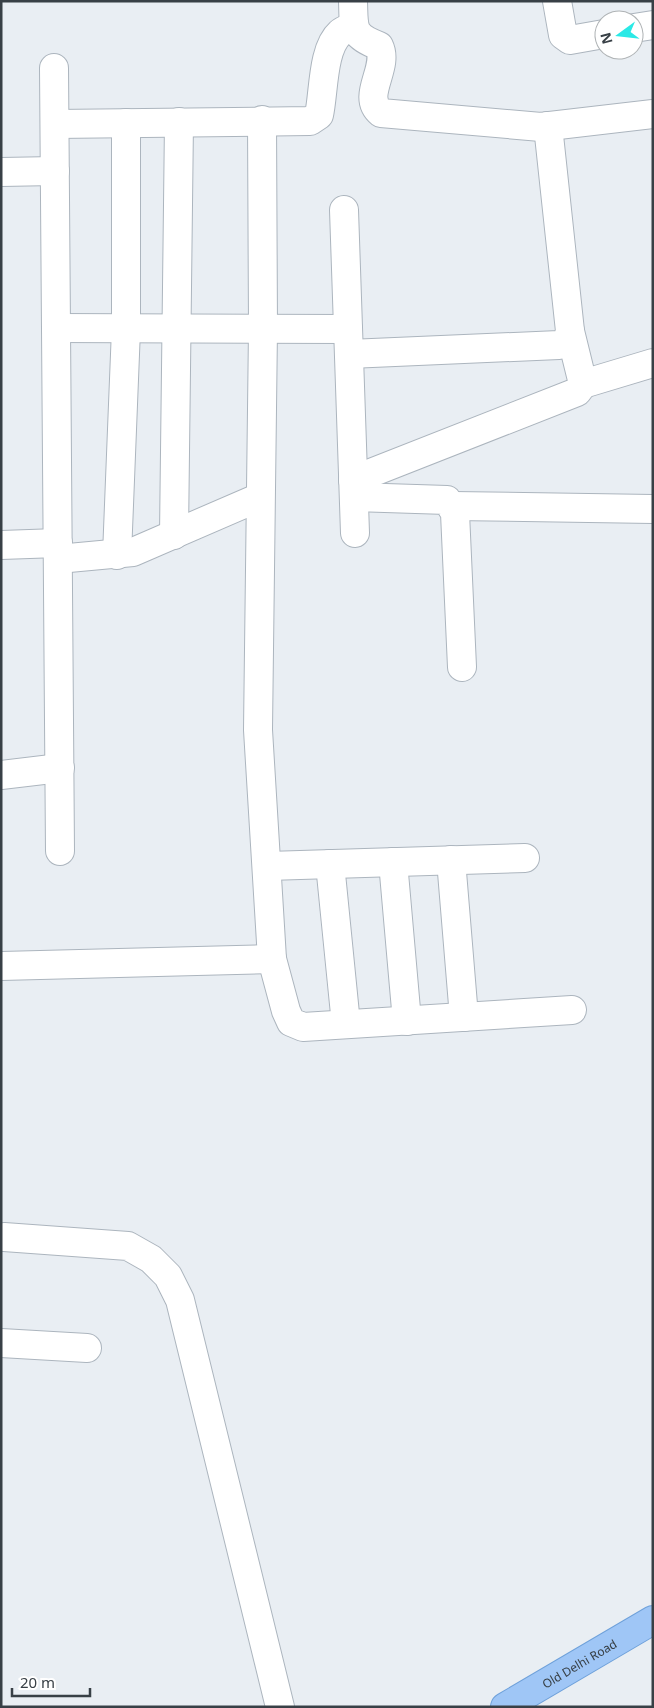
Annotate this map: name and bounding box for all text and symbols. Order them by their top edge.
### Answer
north arrow [594,10,644,60]
text: N [595,31,617,46]
street label: Old Delhi Road [539,1635,620,1692]
scale bar [12,1666,90,1698]
text: 20 m [20,1672,55,1692]

